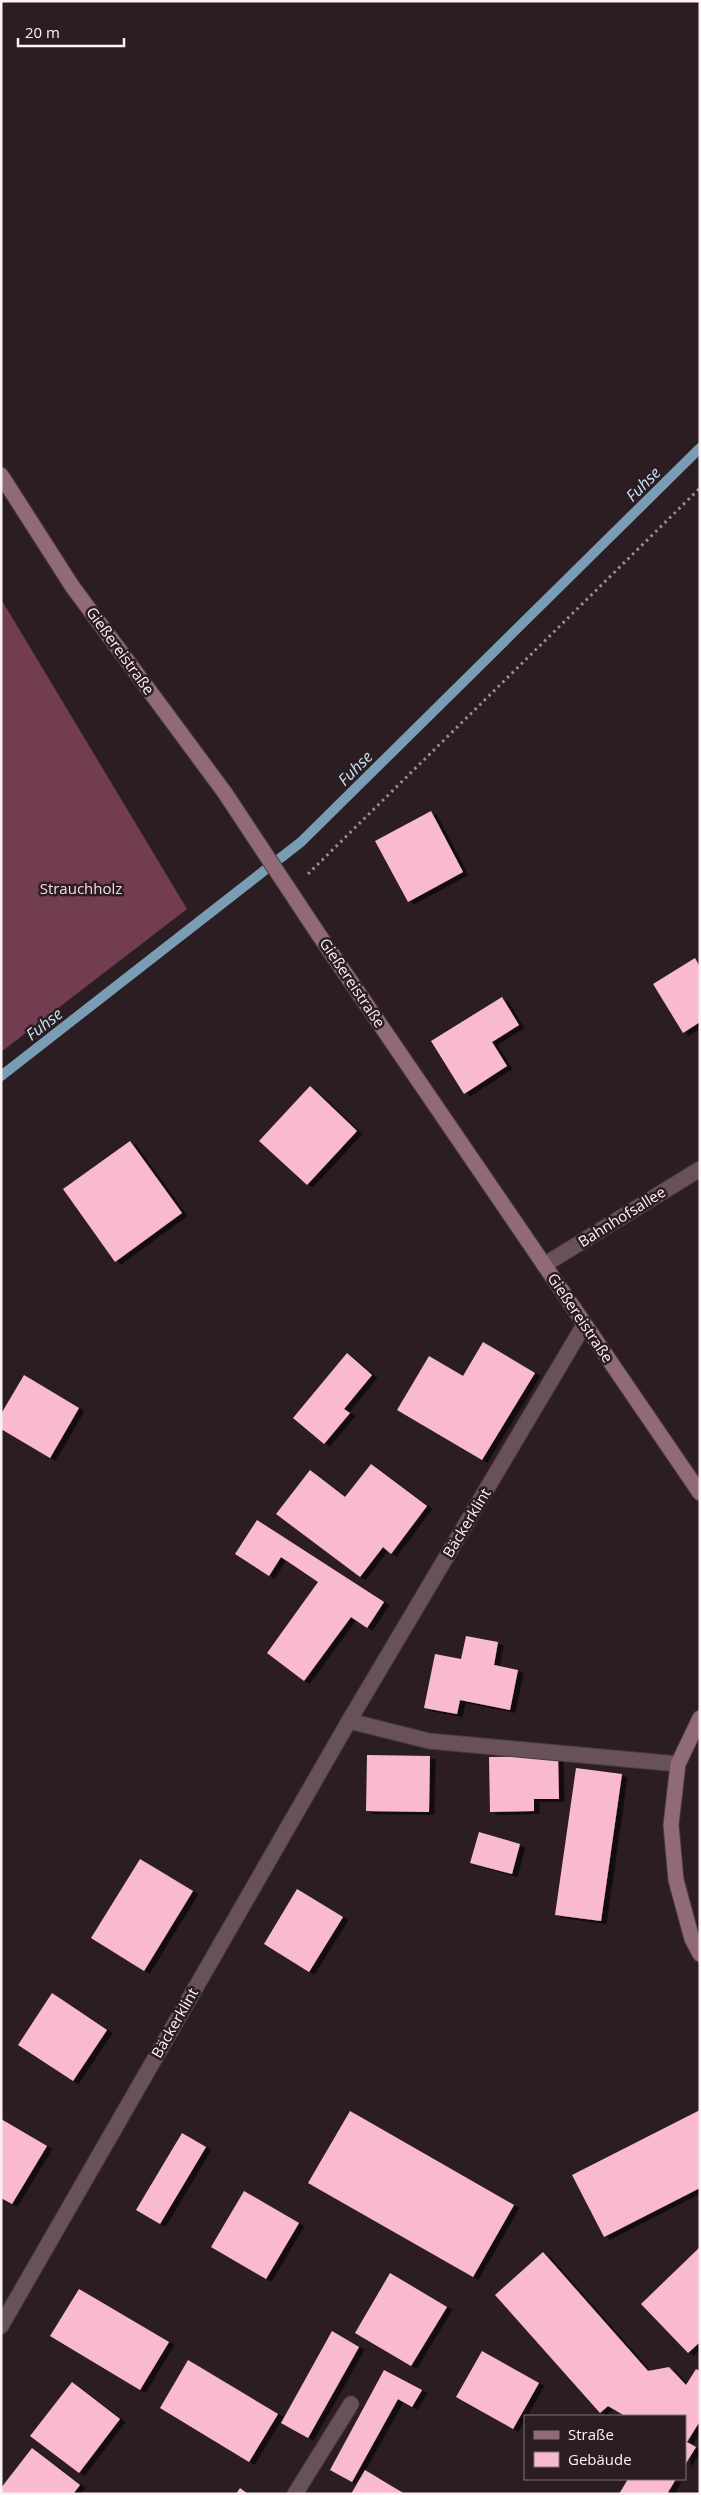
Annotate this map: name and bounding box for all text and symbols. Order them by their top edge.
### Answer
scale bar [18,15,124,47]
text: 20 m [25,22,60,42]
water label: Fuhse [621,462,665,506]
street label: Gießereistraße [82,602,159,698]
water label: Fuhse [333,746,377,790]
park label: Strauchholz [40,878,122,898]
street label: Gießereistraße [315,934,390,1031]
water label: Fuhse [21,1003,67,1045]
street label: Bahnhofsallee [574,1181,669,1251]
street label: Gießereistraße [543,1269,618,1366]
street label: Bäckerklint [438,1484,495,1561]
street label: Bäckerklint [146,1984,202,2061]
legend [524,2415,686,2480]
text: Straße [568,2424,614,2444]
text: Gebäude [568,2449,632,2469]

